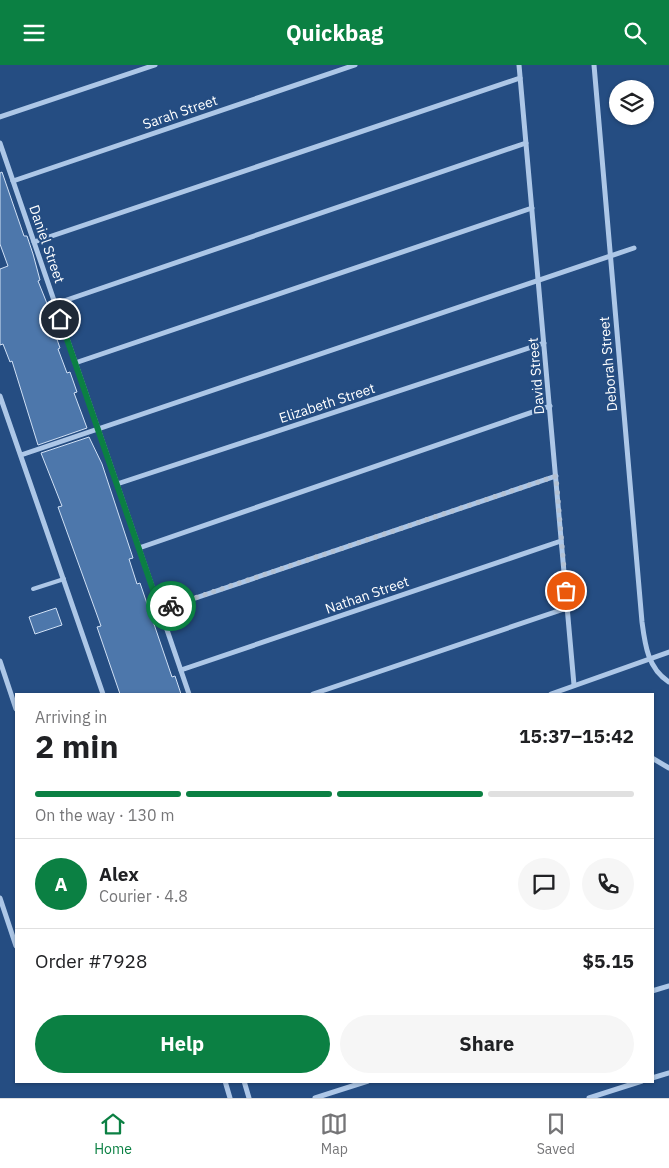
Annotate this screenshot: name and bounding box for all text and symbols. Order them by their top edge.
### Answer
text: Quickbag [286,18,383,47]
icon: menu [20,19,48,47]
icon: search [621,19,649,47]
map controls [609,80,654,125]
button: layers [609,80,654,125]
street label: Sarah Street [140,91,220,133]
street label: Daniel Street [25,203,69,286]
pin [39,298,81,340]
icon: home [46,305,74,333]
street label: Deborah Street [595,316,621,412]
street label: David Street [524,337,548,415]
street label: Elizabeth Street [277,379,377,427]
pin [545,570,587,612]
street label: Nathan Street [323,572,411,618]
icon: bag [552,577,580,605]
courier [146,581,196,631]
icon: bike [157,592,185,620]
text: Arriving in [35,707,107,727]
text: 15:37–15:42 [519,724,634,748]
text: 2 min [35,725,119,767]
text: On the way · 130 m [35,805,174,825]
button: chat [518,858,570,910]
button: phone [582,858,634,910]
text: Alex [99,862,139,886]
text: A [54,872,68,896]
text: Courier · 4.8 [99,886,188,906]
text: Order #7928 [35,949,147,973]
text: $5.15 [582,949,634,973]
button: Help [35,1015,330,1073]
button: Share [340,1015,634,1073]
tab: Home [94,1110,132,1158]
tab: Map [320,1110,348,1158]
tab: Saved [537,1110,575,1158]

